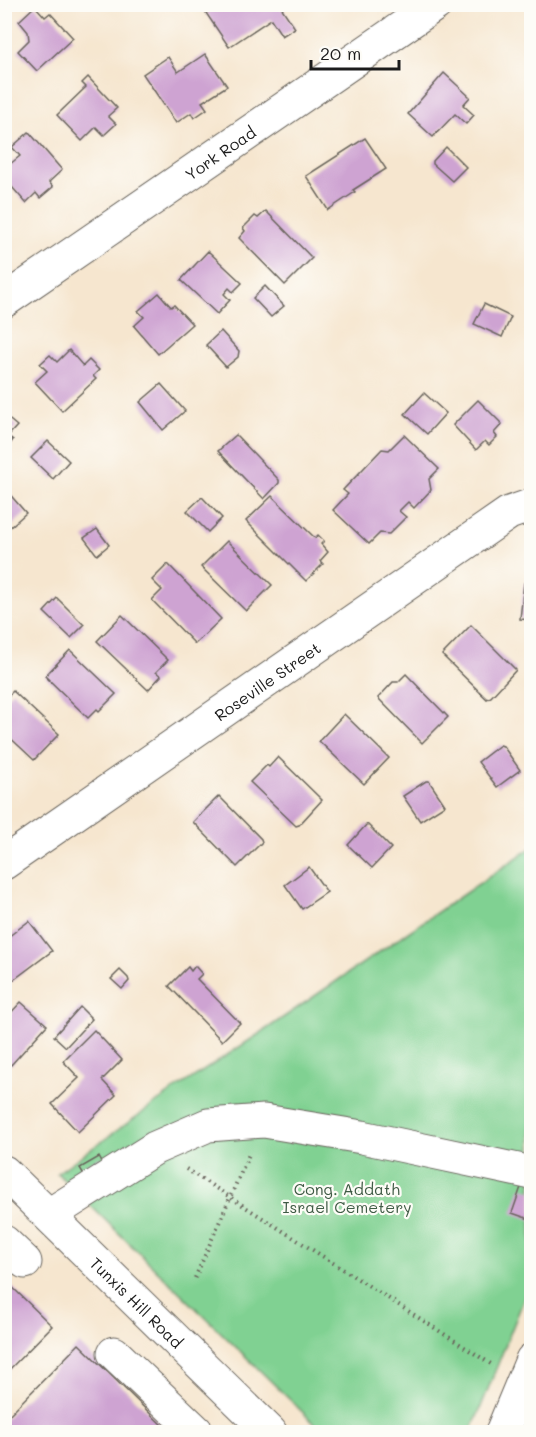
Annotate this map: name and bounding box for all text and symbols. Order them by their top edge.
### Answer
scale bar [311,33,400,71]
text: 20 m [320,41,361,65]
street label: York Road [180,121,259,184]
street label: Roseville Street [210,637,324,725]
park label: Cong. Addath Israel Cemetery [282,1178,412,1217]
street label: Tunxis Hill Road [86,1252,188,1352]

